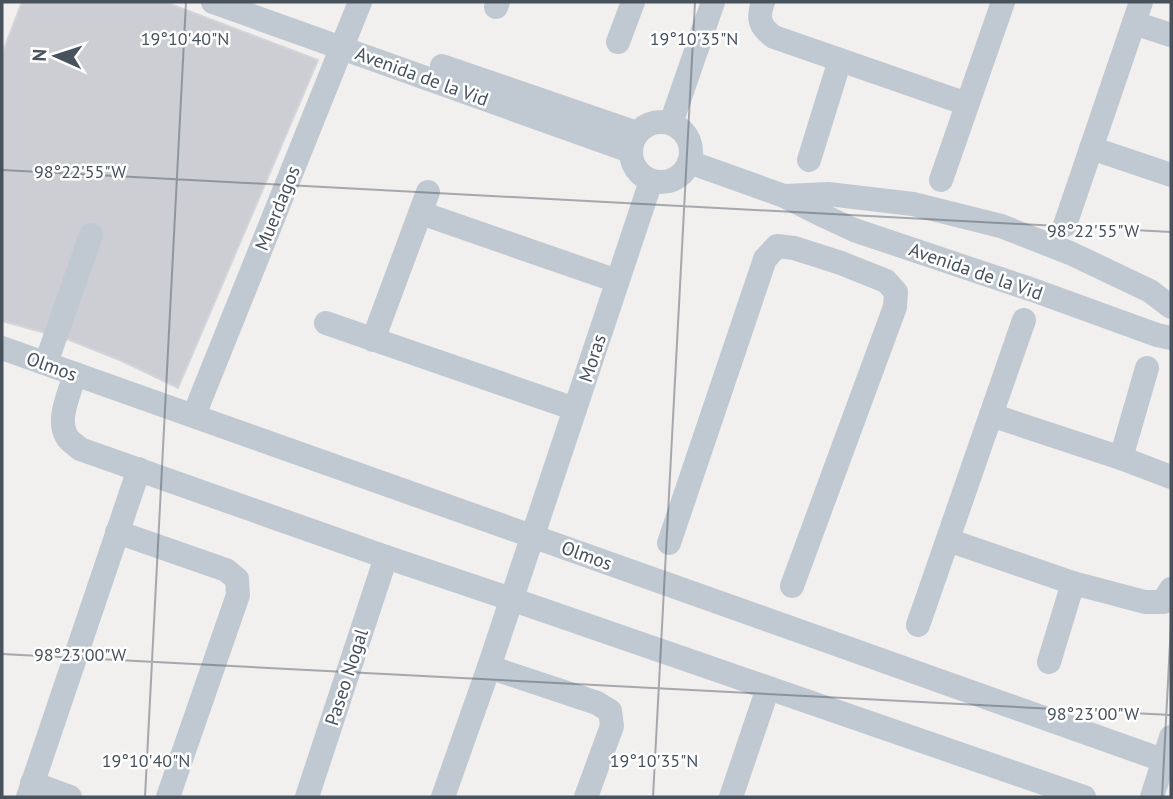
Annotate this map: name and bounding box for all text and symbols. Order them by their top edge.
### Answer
north arrow [21,21,91,91]
text: 19°10'40"N [141,27,229,50]
text: 19°10'35"N [650,27,738,50]
street label: Avenida de la Vid [352,41,492,111]
text: N [27,48,51,62]
text: 98°22'55"W [34,160,126,183]
street label: Muerdagos [249,162,305,254]
text: 98°22'55"W [1047,219,1139,242]
street label: Avenida de la Vid [906,237,1046,305]
street label: Moras [573,331,611,385]
street label: Olmos [23,346,81,386]
street label: Olmos [558,535,616,575]
street label: Paseo Nogal [319,625,373,728]
text: 98°23'00"W [34,643,126,666]
text: 98°23'00"W [1047,702,1139,725]
text: 19°10'40"N [102,749,190,772]
text: 19°10'35"N [610,749,698,772]

